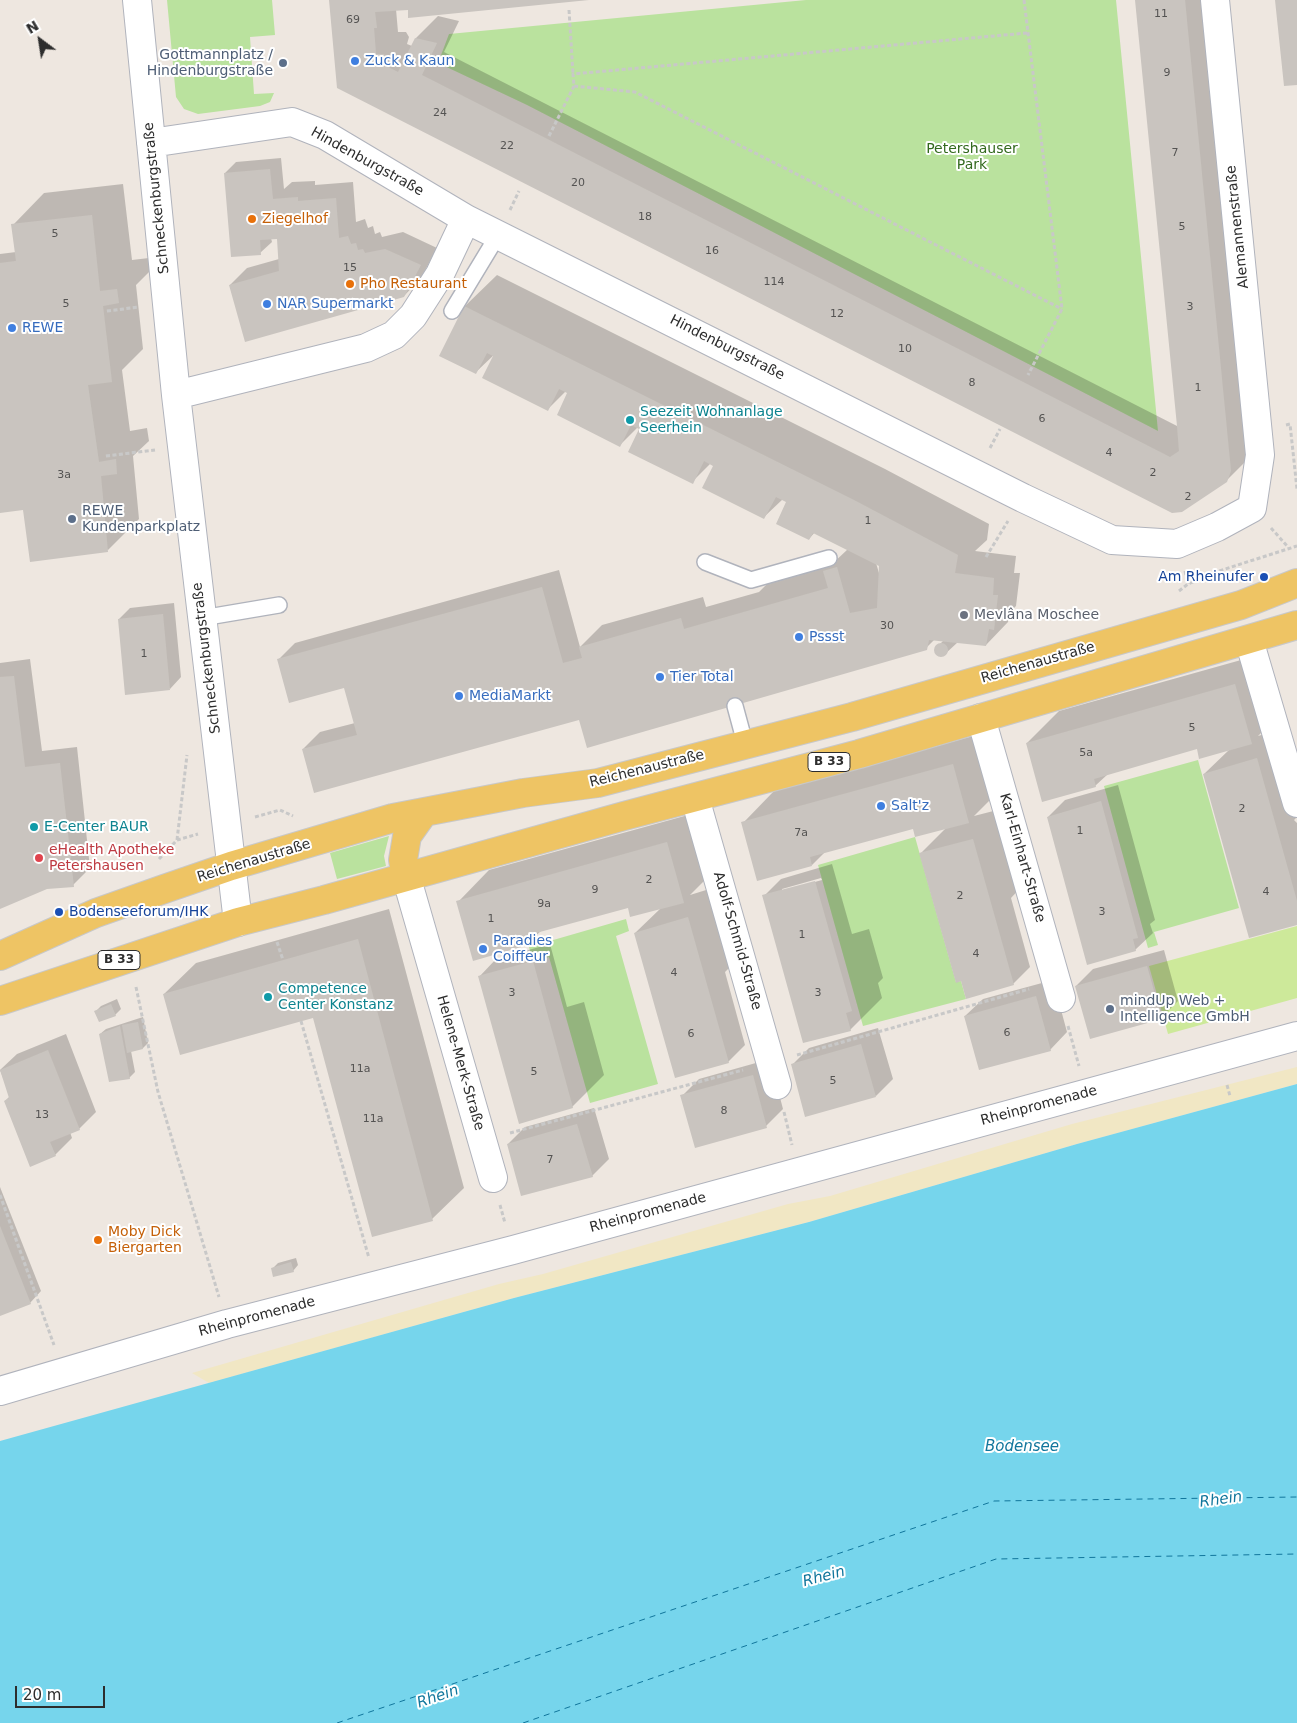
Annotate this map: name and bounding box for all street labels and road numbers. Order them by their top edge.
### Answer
street label: Schneckenburgstraße [141,121,173,275]
street label: Hindenburgstraße [308,124,426,200]
street label: Alemannenstraße [1223,164,1253,290]
street label: Hindenburgstraße [667,312,787,384]
street label: Schneckenburgstraße [189,581,225,735]
street label: Reichenaustraße [979,639,1097,687]
street label: Reichenaustraße [588,747,706,791]
road number: B 33 [808,752,850,772]
street label: Karl-Einhart-Straße [995,791,1049,925]
street label: Reichenaustraße [195,836,313,886]
street label: Adolf-Schmid-Straße [709,870,765,1012]
road number: B 33 [98,950,140,970]
street label: Helene-Merk-Straße [433,993,487,1133]
street label: Rheinpromenade [979,1082,1099,1130]
street label: Rheinpromenade [588,1189,708,1237]
street label: Rheinpromenade [197,1293,317,1341]

